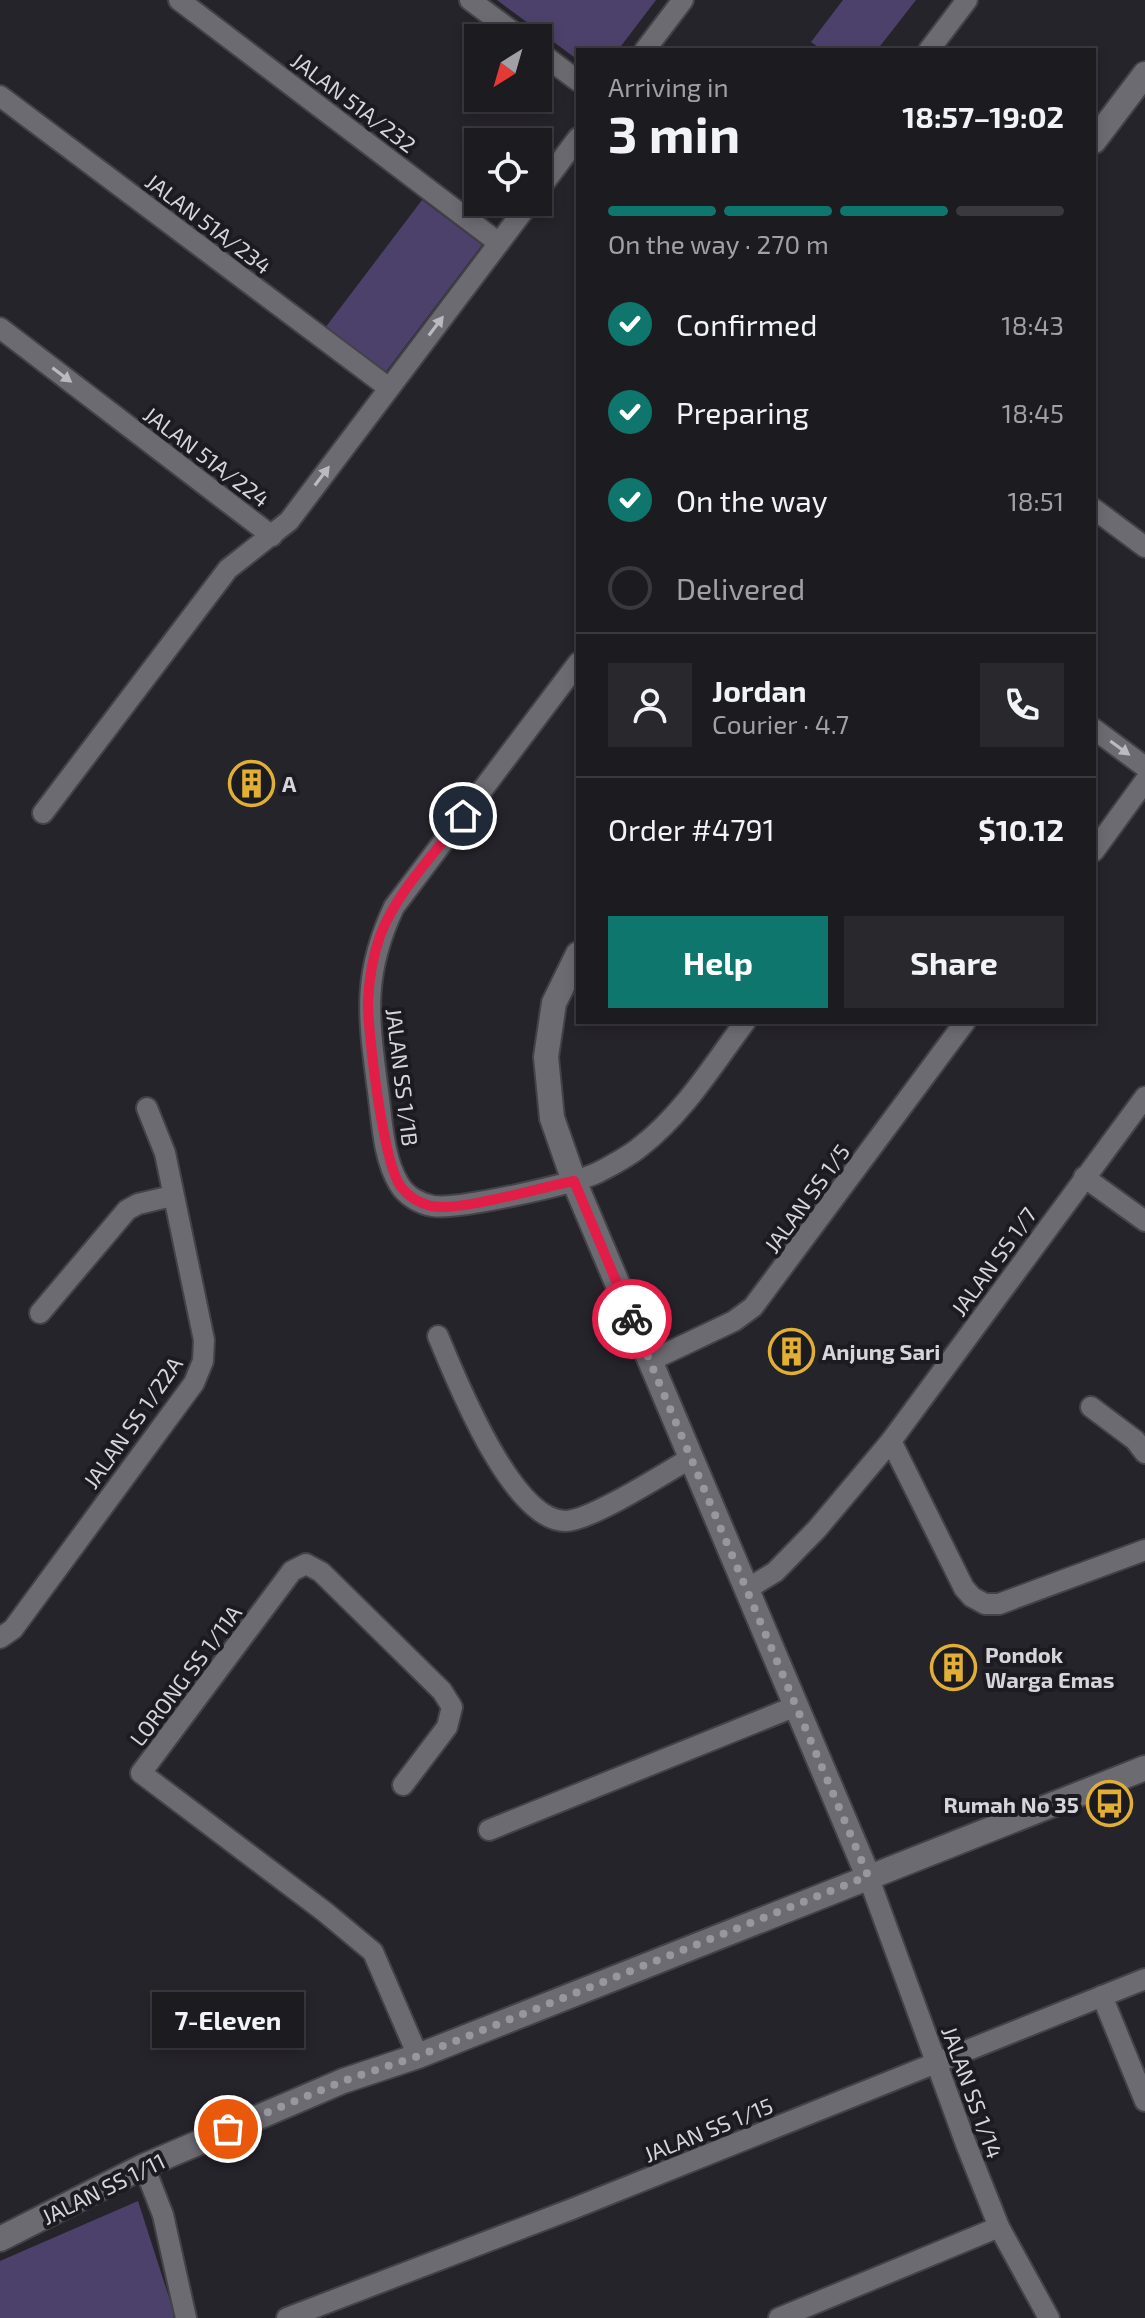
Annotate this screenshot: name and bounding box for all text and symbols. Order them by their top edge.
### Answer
north arrow [464,24,552,112]
map controls [464,24,552,216]
street label: JALAN 51A/232 [287,47,421,157]
text: Arriving in [608,71,729,102]
text: 18:57–19:02 [902,98,1064,134]
text: 3 min [608,101,740,163]
button: locate [464,128,552,216]
street label: JALAN 51A/234 [141,167,277,279]
text: On the way · 270 m [608,228,829,259]
icon: check [608,302,652,346]
text: Confirmed [676,306,817,342]
text: 18:43 [1001,309,1064,340]
one-way arrow [427,316,443,336]
one-way arrow [52,367,72,383]
icon: check [608,390,652,434]
text: Preparing [676,394,809,430]
text: 18:45 [1002,397,1064,428]
street label: JALAN 51A/224 [139,400,275,512]
one-way arrow [314,466,330,487]
icon: check [608,478,652,522]
text: On the way [676,482,828,518]
text: 18:51 [1007,485,1064,516]
text: Delivered [676,570,805,606]
button: person [608,663,692,747]
button: phone [980,663,1064,747]
text: Jordan [712,672,807,708]
text: Courier · 4.7 [712,708,849,739]
one-way arrow [1109,740,1130,756]
building icon: A [227,759,275,807]
place label: A [282,770,297,796]
pin [429,782,497,850]
icon: home [441,794,485,838]
text: Order #4791 [608,811,775,847]
text: $10.12 [978,811,1064,847]
button: Help [608,916,828,1008]
button: Share [844,916,1064,1008]
street label: JALAN SS 1/1B [382,1007,424,1147]
street label: JALAN SS 1/5 [758,1139,854,1257]
street label: JALAN SS 1/7 [945,1202,1041,1320]
courier [592,1279,672,1359]
icon: bike [610,1297,654,1341]
building icon: Anjung Sari [767,1327,815,1375]
place label: Anjung Sari [822,1338,940,1364]
street label: JALAN SS 1/22A [77,1351,187,1493]
street label: LORONG SS 1/11A [124,1599,246,1750]
place label: Pondok Warga Emas [985,1641,1114,1692]
building icon: Pondok Warga Emas [930,1643,978,1691]
bus stop icon: Rumah No 35 [1086,1780,1134,1828]
place label: Rumah No 35 [944,1791,1079,1817]
callout: 7-Eleven [152,1993,304,2049]
text: 7-Eleven [175,2004,281,2035]
street label: JALAN SS 1/14 [937,2022,1009,2162]
street label: JALAN SS 1/15 [640,2091,776,2167]
pin [194,2095,262,2163]
icon: bag [206,2107,250,2151]
street label: JALAN SS 1/11 [37,2147,169,2229]

